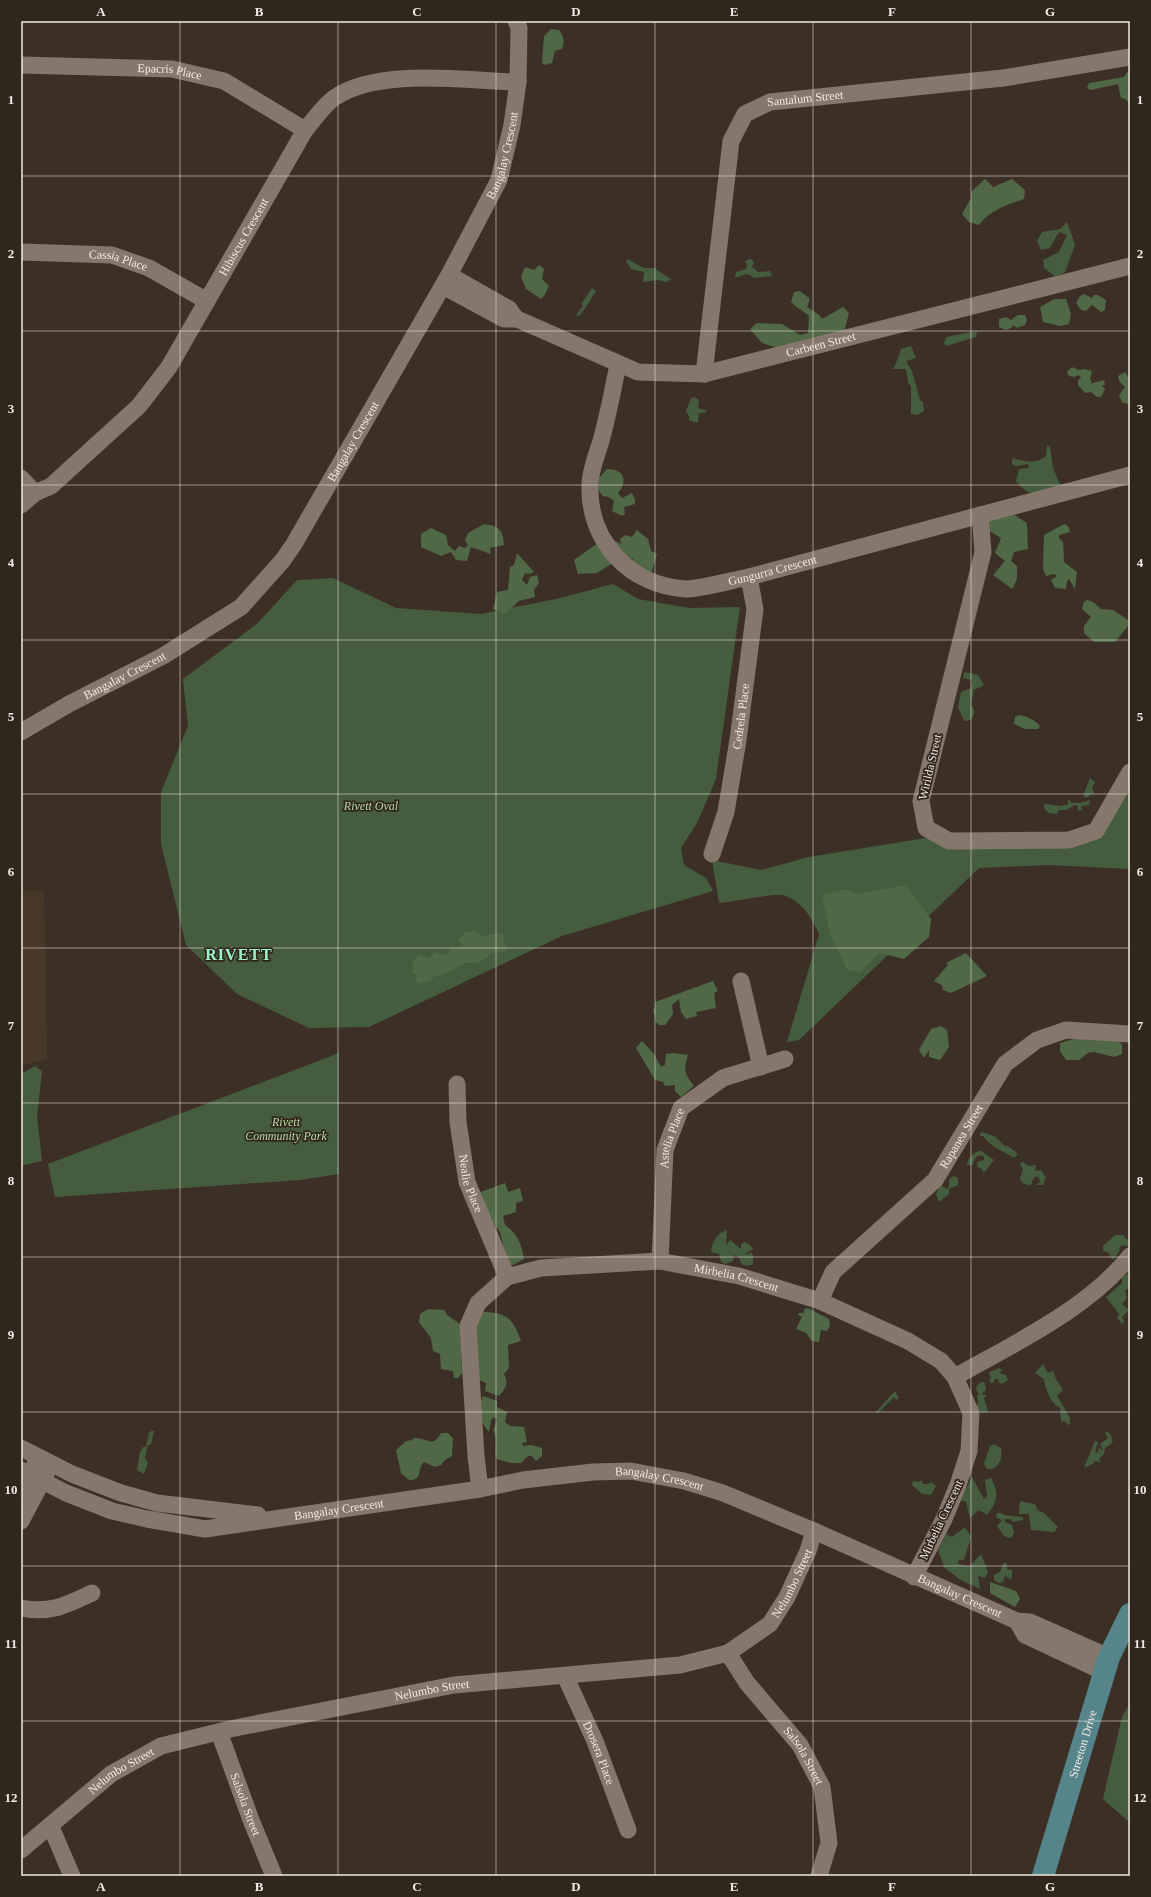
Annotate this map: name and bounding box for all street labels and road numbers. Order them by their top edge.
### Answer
street label: Epacris Place [137,61,203,83]
street label: Santalum Street [766,87,844,109]
street label: Bangalay Crescent [483,110,521,202]
street label: Hibiscus Crescent [216,195,272,278]
street label: Cassia Place [89,247,149,274]
street label: Carbeen Street [785,329,858,360]
street label: Bangalay Crescent [324,398,382,484]
street label: Gungurra Crescent [727,552,819,588]
street label: Bangalay Crescent [81,649,169,702]
street label: Cedrela Place [730,683,752,750]
street label: Wirilda Street [916,732,945,801]
street label: Rapanea Street [937,1101,986,1171]
street label: Astelia Place [657,1106,687,1169]
street label: Nealie Place [456,1153,486,1215]
street label: Mirbelia Crescent [693,1261,781,1295]
street label: Bangalay Crescent [615,1464,706,1494]
street label: Mirbelia Crescent [916,1477,966,1562]
street label: Bangalay Crescent [293,1496,385,1523]
street label: Nelumbo Street [768,1546,815,1621]
street label: Bangalay Crescent [916,1571,1005,1621]
street label: Nelumbo Street [393,1677,471,1703]
street label: Streeton Drive [1066,1708,1100,1780]
street label: Drosera Place [580,1719,618,1786]
street label: Salsola Street [780,1724,827,1788]
street label: Nelumbo Street [85,1744,157,1797]
street label: Salsola Street [228,1771,264,1838]

